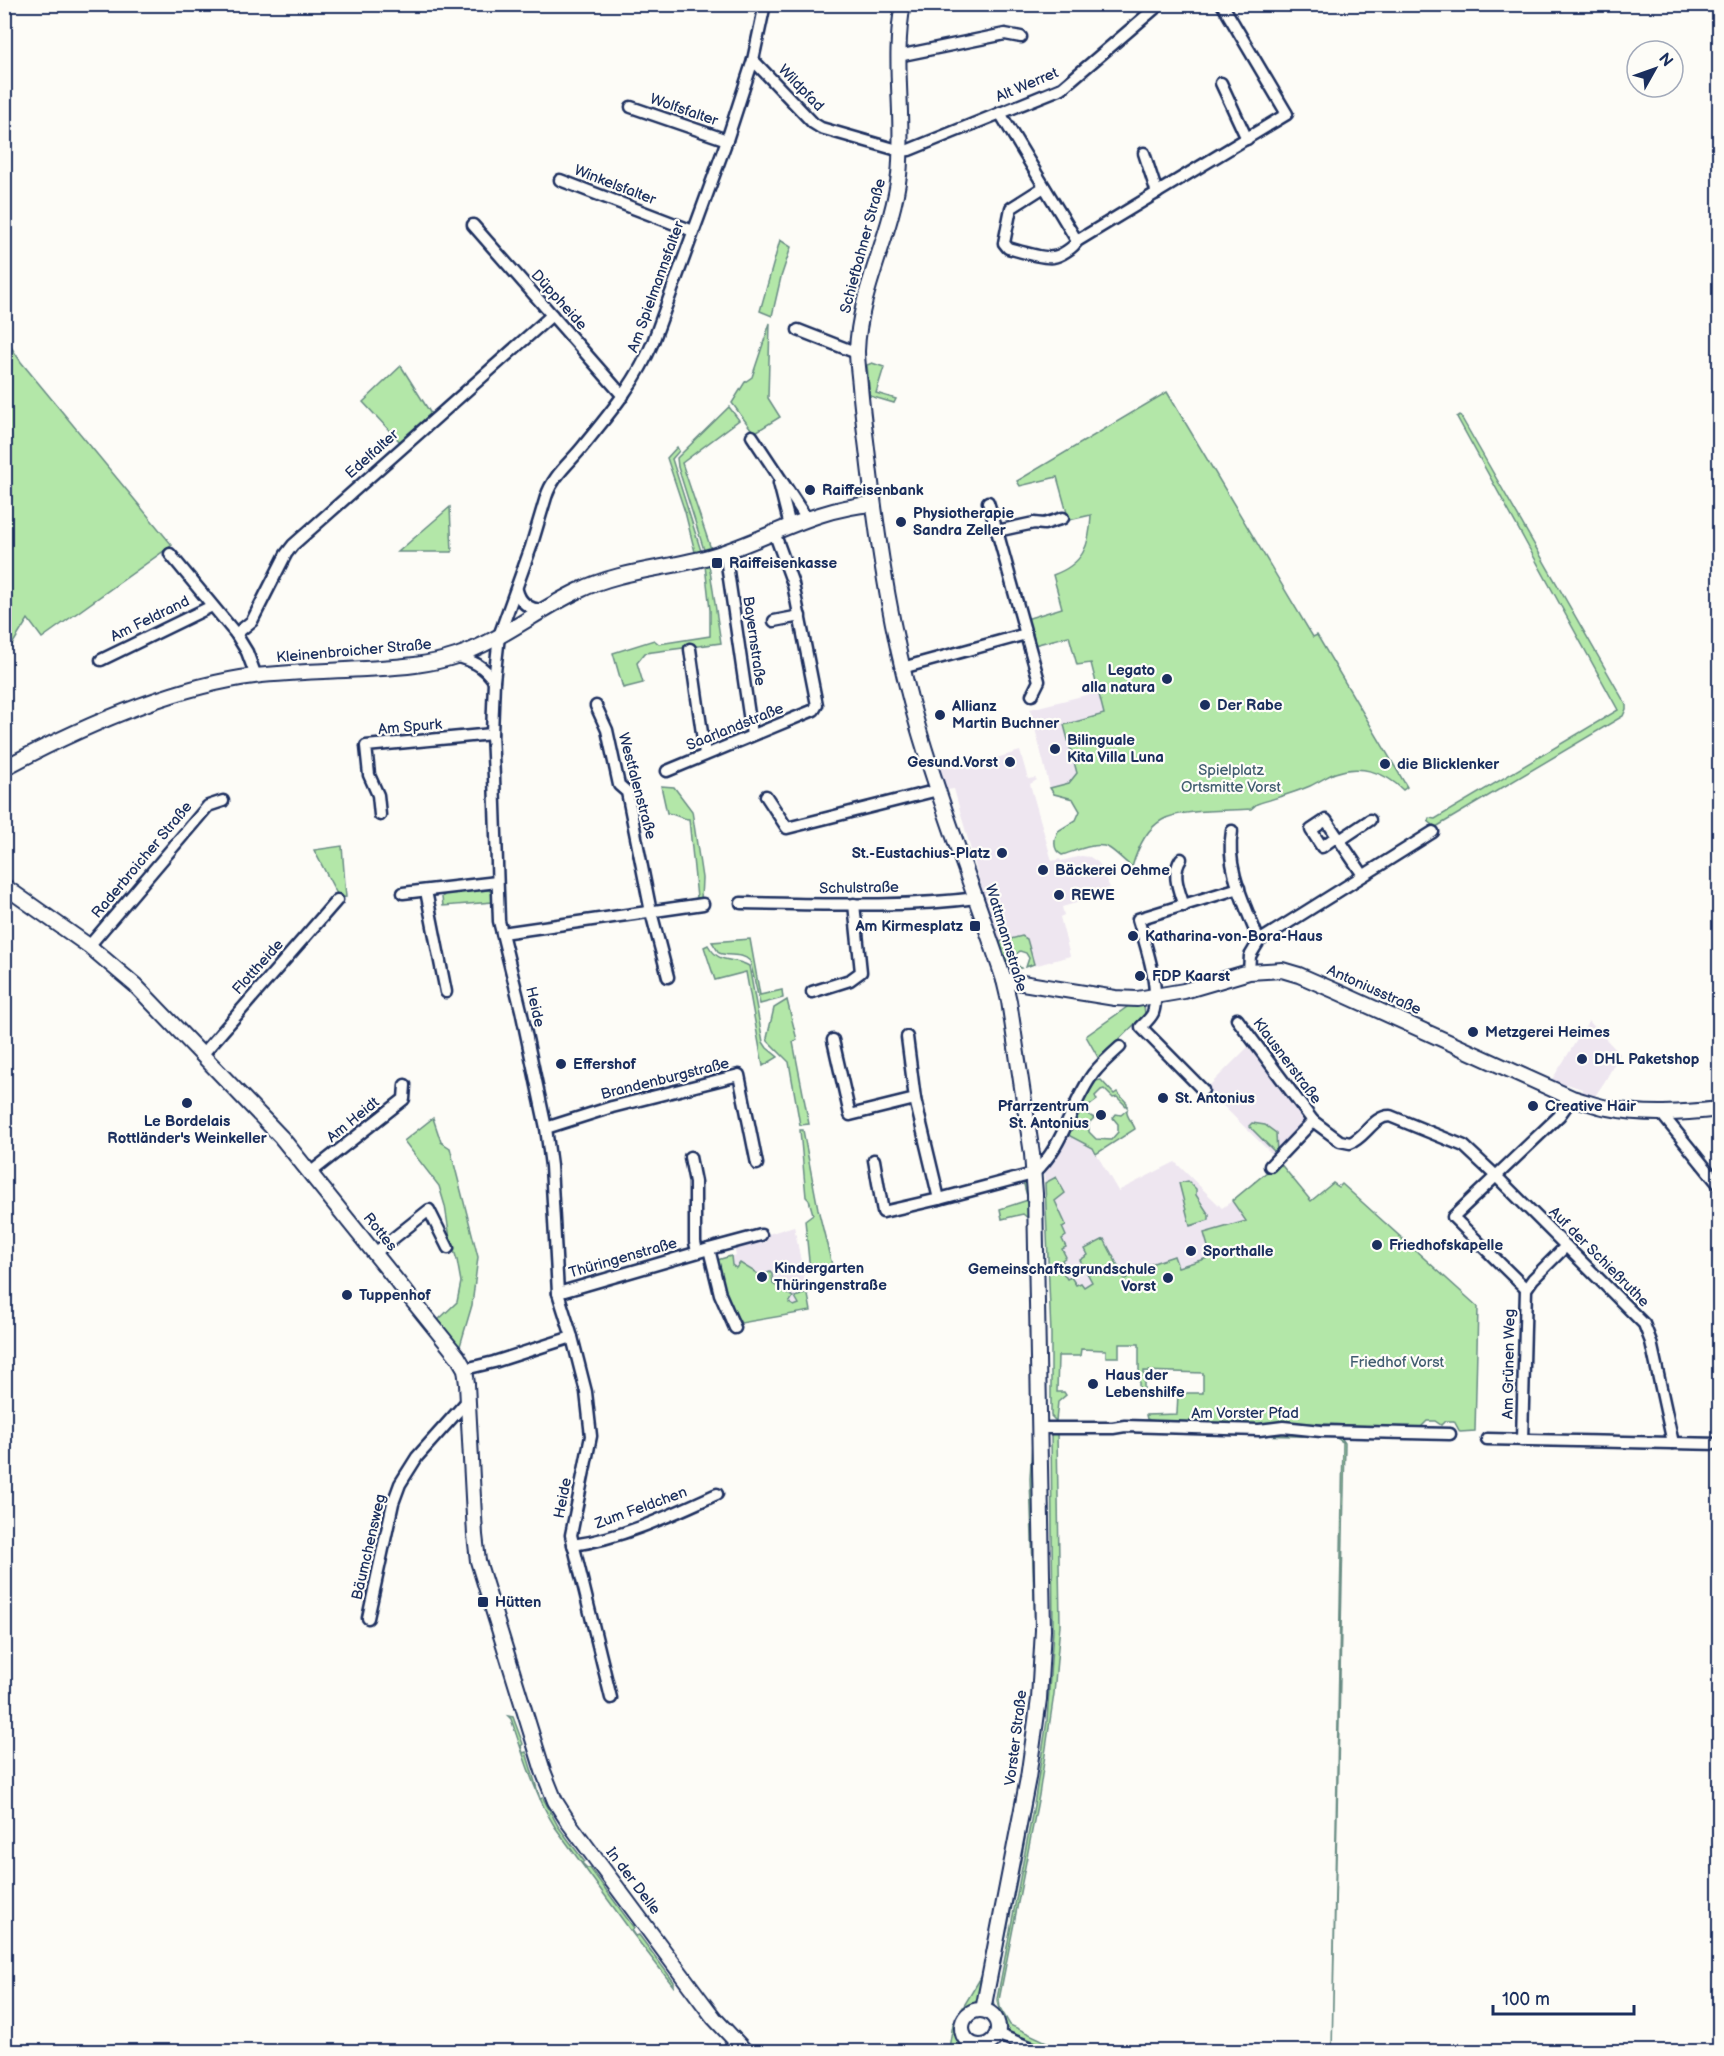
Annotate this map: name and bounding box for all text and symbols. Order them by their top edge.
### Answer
north arrow [1625,39,1685,99]
text: N [1654,50,1676,71]
street label: Wildpfad [774,61,828,115]
street label: Alt Werret [993,63,1062,107]
street label: Wolfsfalter [647,90,721,131]
street label: Winkelsfalter [571,161,659,209]
street label: Schiefbahner Straße [836,176,890,315]
street label: Am Spielmannsfalter [623,218,689,355]
street label: Düppheide [527,266,591,334]
street label: Edelfalter [341,425,403,483]
place label: Raiffeisenbank [822,481,924,500]
marker: Raiffeisenbank [803,483,817,497]
place label: Physiotherapie Sandra Zeller [913,504,1014,540]
marker: Physiotherapie Sandra Zeller [894,515,908,529]
place label: Raiffeisenkasse [729,554,837,573]
marker: Raiffeisenkasse [710,556,724,570]
street label: Am Feldrand [107,592,193,646]
street label: Bayernstraße [738,595,770,687]
street label: Kleinenbroicher Straße [276,635,433,667]
place label: Legato alla natura [1082,661,1155,697]
marker: Legato alla natura [1160,672,1174,686]
place label: Der Rabe [1217,696,1283,715]
place label: Allianz Martin Buchner [951,697,1060,733]
marker: Der Rabe [1198,698,1212,712]
street label: Saarlandstraße [684,699,786,755]
marker: Allianz Martin Buchner [933,708,947,722]
street label: Am Spurk [377,715,443,739]
street label: Westfalenstraße [614,731,660,842]
place label: Bilinguale Kita Villa Luna [1067,731,1164,767]
marker: Bilinguale Kita Villa Luna [1048,742,1062,756]
place label: Gesund.Vorst [907,753,998,772]
marker: Gesund.Vorst [1003,755,1017,769]
place label: die Blicklenker [1397,755,1500,774]
marker: die Blicklenker [1378,757,1392,771]
park label: Spielplatz Ortsmitte Vorst [1181,761,1281,797]
street label: Raderbroicher Straße [88,798,196,922]
place label: St.-Eustachius-Platz [852,844,991,863]
marker: St.-Eustachius-Platz [995,846,1009,860]
place label: Bäckerei Oehme [1055,861,1170,880]
marker: Bäckerei Oehme [1036,863,1050,877]
street label: Schulstraße [819,878,899,898]
street label: Wattmannstraße [981,882,1031,994]
place label: REWE [1071,886,1115,905]
marker: REWE [1052,888,1066,902]
place label: Am Kirmesplatz [855,917,964,936]
marker: Am Kirmesplatz [968,919,982,933]
place label: Katharina-von-Bora-Haus [1145,927,1323,946]
marker: Katharina-von-Bora-Haus [1126,929,1140,943]
street label: Flottheide [228,935,288,999]
street label: Antoniusstraße [1324,961,1424,1019]
place label: FDP Kaarst [1152,967,1230,986]
marker: FDP Kaarst [1133,969,1147,983]
street label: Heide [521,985,549,1029]
street label: Klausnerstraße [1248,1014,1326,1108]
place label: Metzgerei Heimes [1485,1023,1610,1042]
marker: Metzgerei Heimes [1466,1025,1480,1039]
place label: DHL Paketshop [1594,1050,1700,1069]
marker: DHL Paketshop [1575,1052,1589,1066]
street label: Brandenburgstraße [599,1054,731,1104]
place label: Effershof [573,1055,637,1074]
marker: Effershof [554,1057,568,1071]
place label: St. Antonius [1175,1089,1255,1108]
marker: St. Antonius [1156,1091,1170,1105]
street label: Am Heidt [323,1093,383,1147]
marker: Le Bordelais Rottländer's Weinkeller [180,1096,194,1110]
place label: Pfarrzentrum St. Antonius [998,1097,1089,1133]
place label: Creative Hair [1545,1097,1637,1116]
marker: Creative Hair [1526,1099,1540,1113]
marker: Pfarrzentrum St. Antonius [1094,1108,1108,1122]
place label: Le Bordelais Rottländer's Weinkeller [107,1112,268,1148]
street label: Auf der Schießruthe [1545,1203,1653,1311]
street label: Rottes [359,1209,402,1256]
street label: Thüringenstraße [567,1233,679,1283]
place label: Friedhofskapelle [1389,1236,1503,1255]
marker: Friedhofskapelle [1370,1238,1384,1252]
place label: Sporthalle [1203,1242,1274,1261]
marker: Sporthalle [1184,1244,1198,1258]
place label: Kindergarten Thüringenstraße [774,1259,887,1295]
place label: Gemeinschaftsgrundschule Vorst [968,1260,1156,1296]
marker: Kindergarten Thüringenstraße [755,1270,769,1284]
marker: Gemeinschaftsgrundschule Vorst [1161,1271,1175,1285]
place label: Tuppenhof [359,1286,431,1305]
marker: Tuppenhof [340,1288,354,1302]
street label: Am Grünen Weg [1499,1309,1519,1419]
park label: Friedhof Vorst [1350,1353,1445,1372]
place label: Haus der Lebenshilfe [1105,1366,1185,1402]
marker: Haus der Lebenshilfe [1086,1377,1100,1391]
street label: Am Vorster Pfad [1191,1404,1299,1423]
street label: Heide [550,1476,576,1520]
street label: Zum Feldchen [591,1483,690,1534]
street label: Bäumchensweg [348,1492,390,1602]
place label: Hütten [495,1593,541,1612]
marker: Hütten [476,1595,490,1609]
street label: Vorster Straße [1001,1689,1031,1787]
street label: In der Delle [602,1844,664,1918]
scale bar [1493,1978,1634,2016]
text: 100 m [1502,1989,1550,2010]

